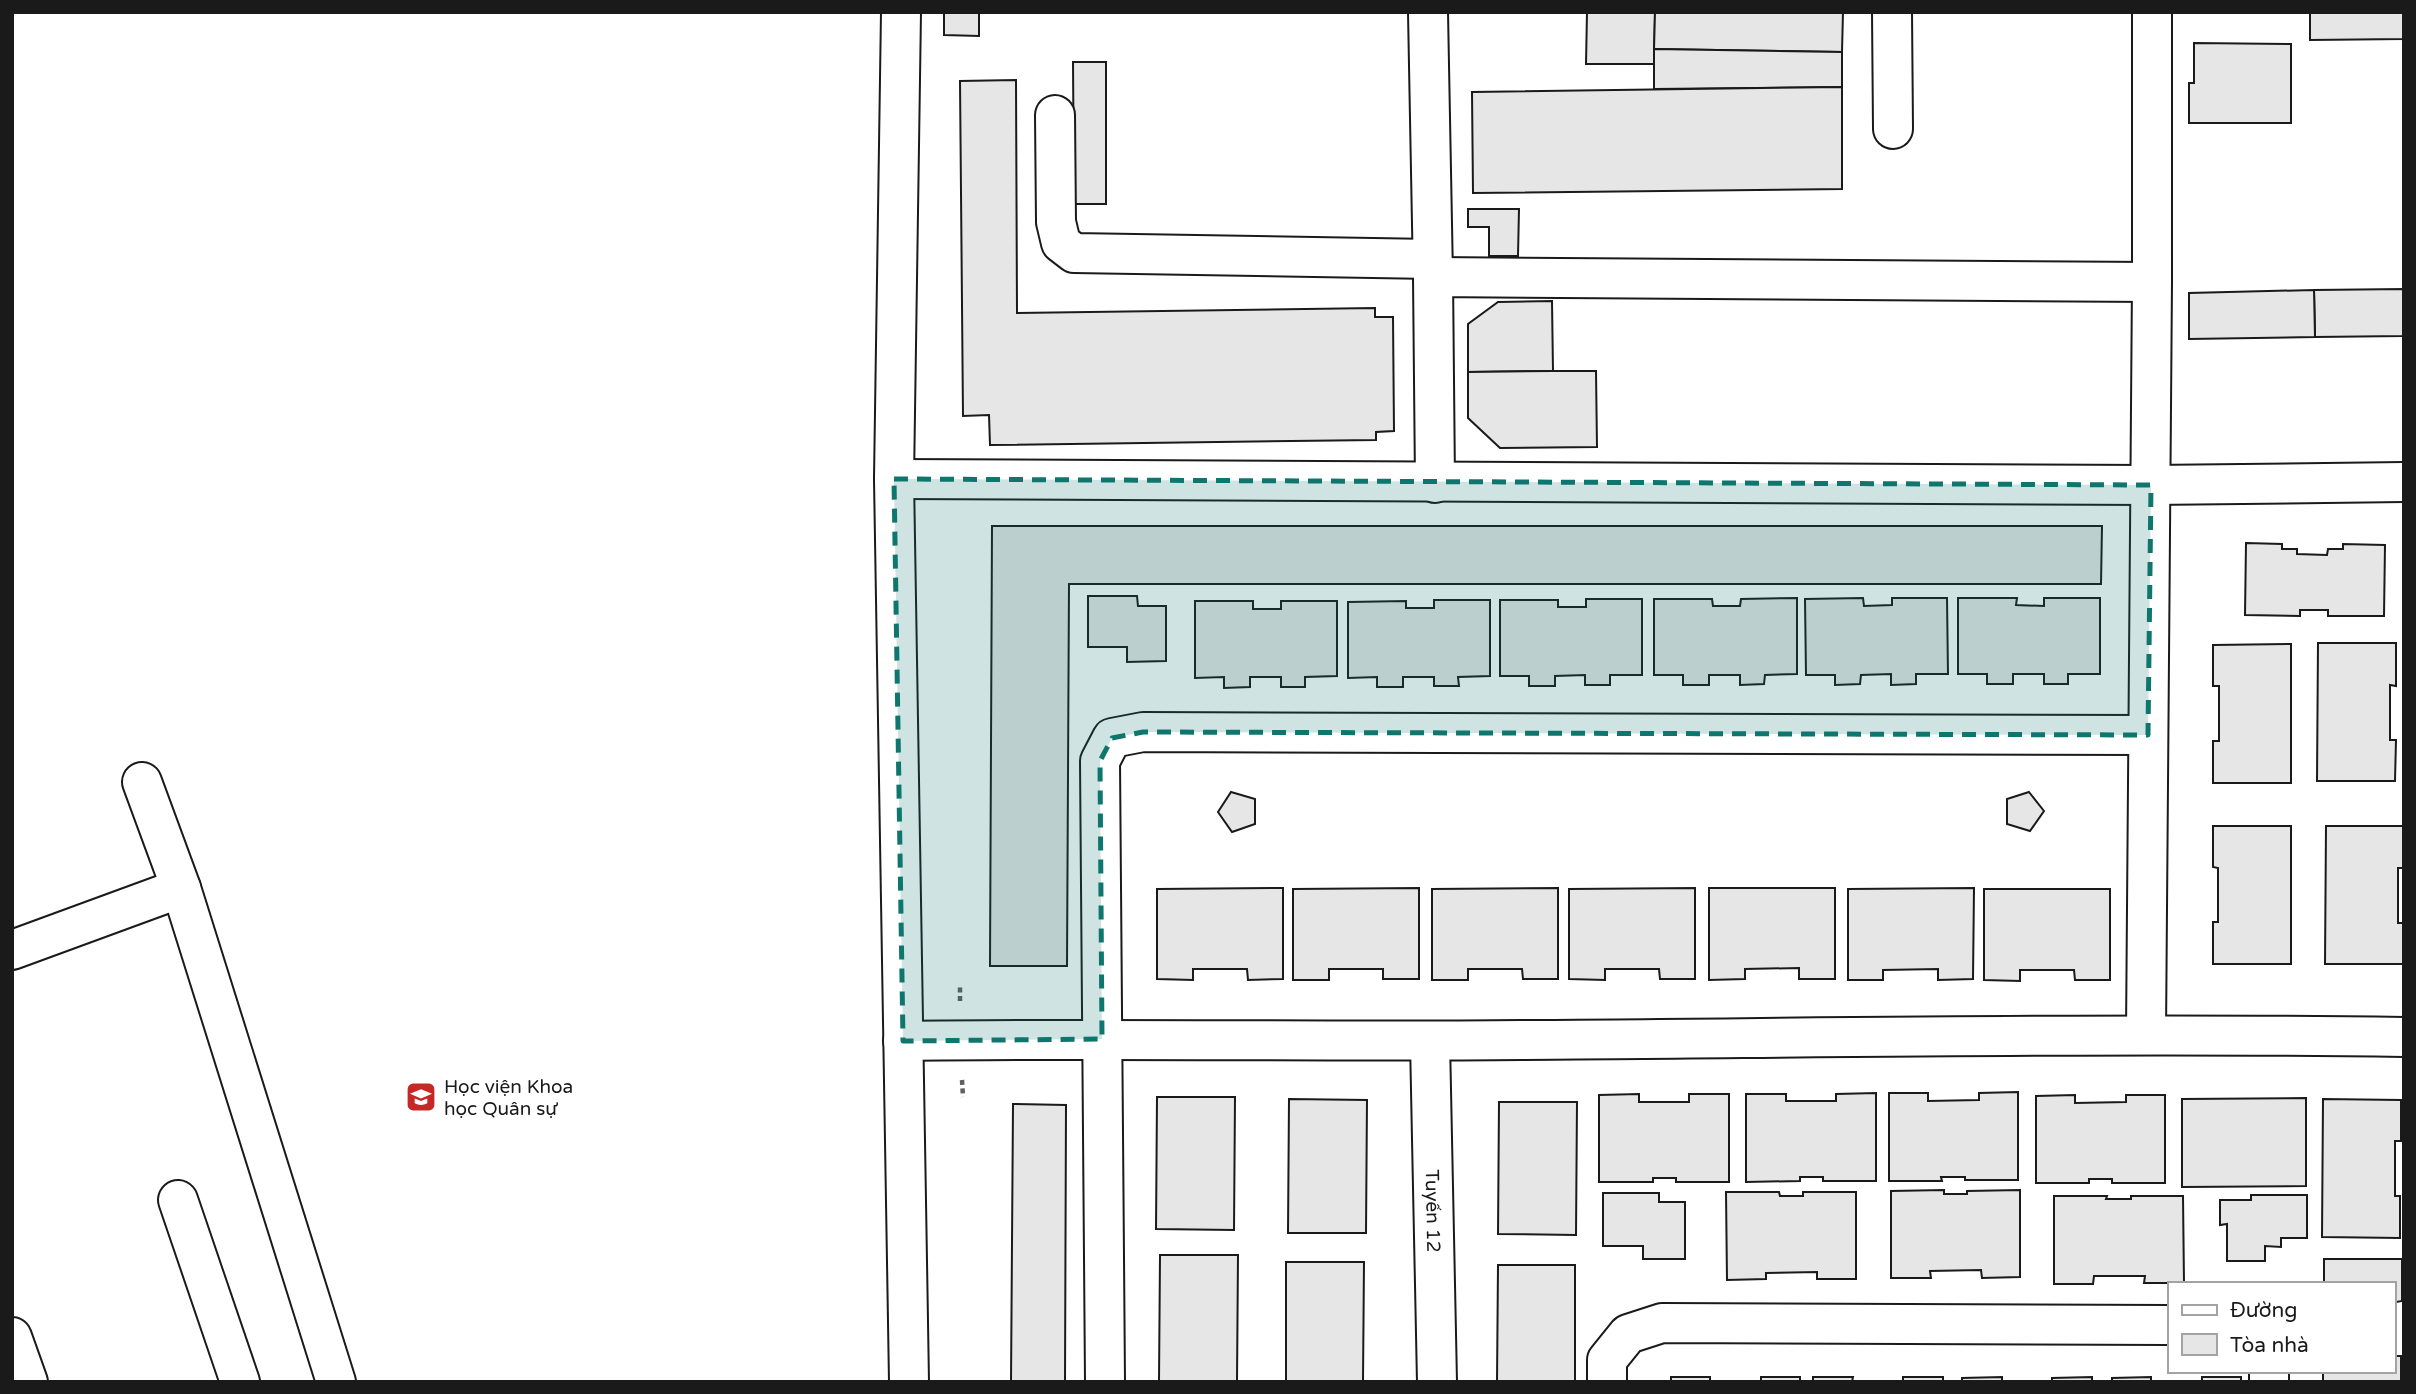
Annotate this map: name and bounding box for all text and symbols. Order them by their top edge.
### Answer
place label: Học viện Khoa học Quân sự [444,1076,573,1120]
school or university icon: Học viện Khoa học Quân sự [404,1080,438,1114]
street label: Tuyến 12 [1421,1169,1444,1253]
legend [2168,1282,2395,1373]
text: Đường [2230,1298,2298,1323]
text: Tòa nhà [2230,1333,2309,1358]

